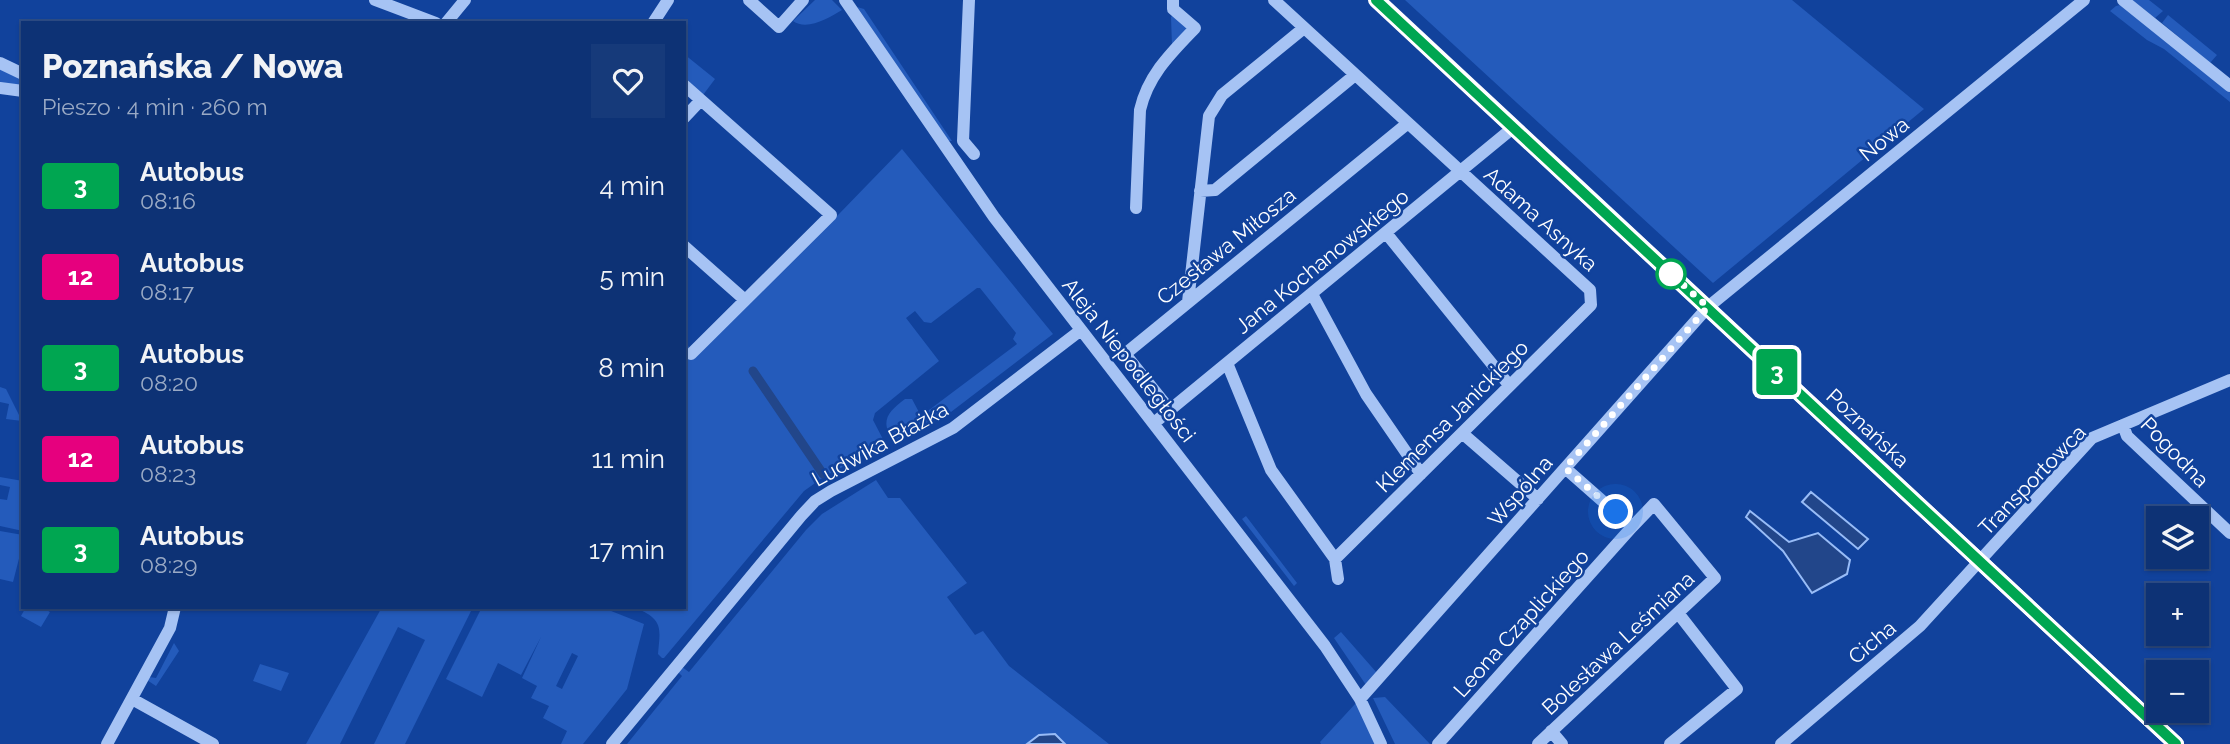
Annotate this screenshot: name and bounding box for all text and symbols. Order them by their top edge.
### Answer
button: heart [591,44,665,118]
text: Poznańska / Nowa [42,47,343,86]
text: Pieszo · 4 min · 260 m [42,93,268,120]
street label: Nowa [1854,112,1914,166]
text: Autobus [140,157,244,187]
street label: Adama Asnyka [1479,162,1603,276]
text: 3 [74,171,87,200]
text: 4 min [599,171,665,201]
street label: Czesława Miłosza [1152,182,1300,310]
street label: Jana Kochanowskiego [1230,183,1414,339]
text: 08:16 [140,187,196,214]
text: Autobus [140,248,244,278]
unlabelled marker [1656,259,1686,289]
text: 12 [68,262,93,291]
text: 5 min [599,262,665,292]
street label: Aleja Niepodległości [1057,273,1201,447]
text: 08:17 [140,278,194,305]
street label: Klemensa Janickiego [1371,335,1533,497]
text: Autobus [140,339,244,369]
line badge: 3 [1754,349,1800,395]
text: 3 [74,353,87,382]
text: 8 min [598,353,665,383]
text: 3 [1770,357,1784,386]
text: 08:20 [140,369,198,396]
street label: Poznańska [1821,383,1915,473]
street label: Ludwika Błażka [808,396,952,492]
street label: Pogodna [2136,412,2214,492]
street label: Transportowca [1973,420,2091,540]
text: Autobus [140,430,244,460]
text: 12 [68,444,93,473]
text: 11 min [591,444,665,474]
street label: Wspólna [1482,450,1558,532]
text: 08:23 [140,460,196,487]
your location [1598,494,1633,529]
map controls [2146,506,2209,723]
button: layers [2146,506,2209,569]
text: Autobus [140,521,244,551]
text: 3 [74,535,87,564]
text: 17 min [589,535,665,565]
street label: Leona Czaplickiego [1448,544,1594,702]
text: 08:29 [140,551,198,578]
street label: Bolesława Leśmiana [1537,566,1699,720]
button: + [2146,583,2209,646]
street label: Cicha [1843,615,1901,669]
button: − [2146,660,2209,723]

